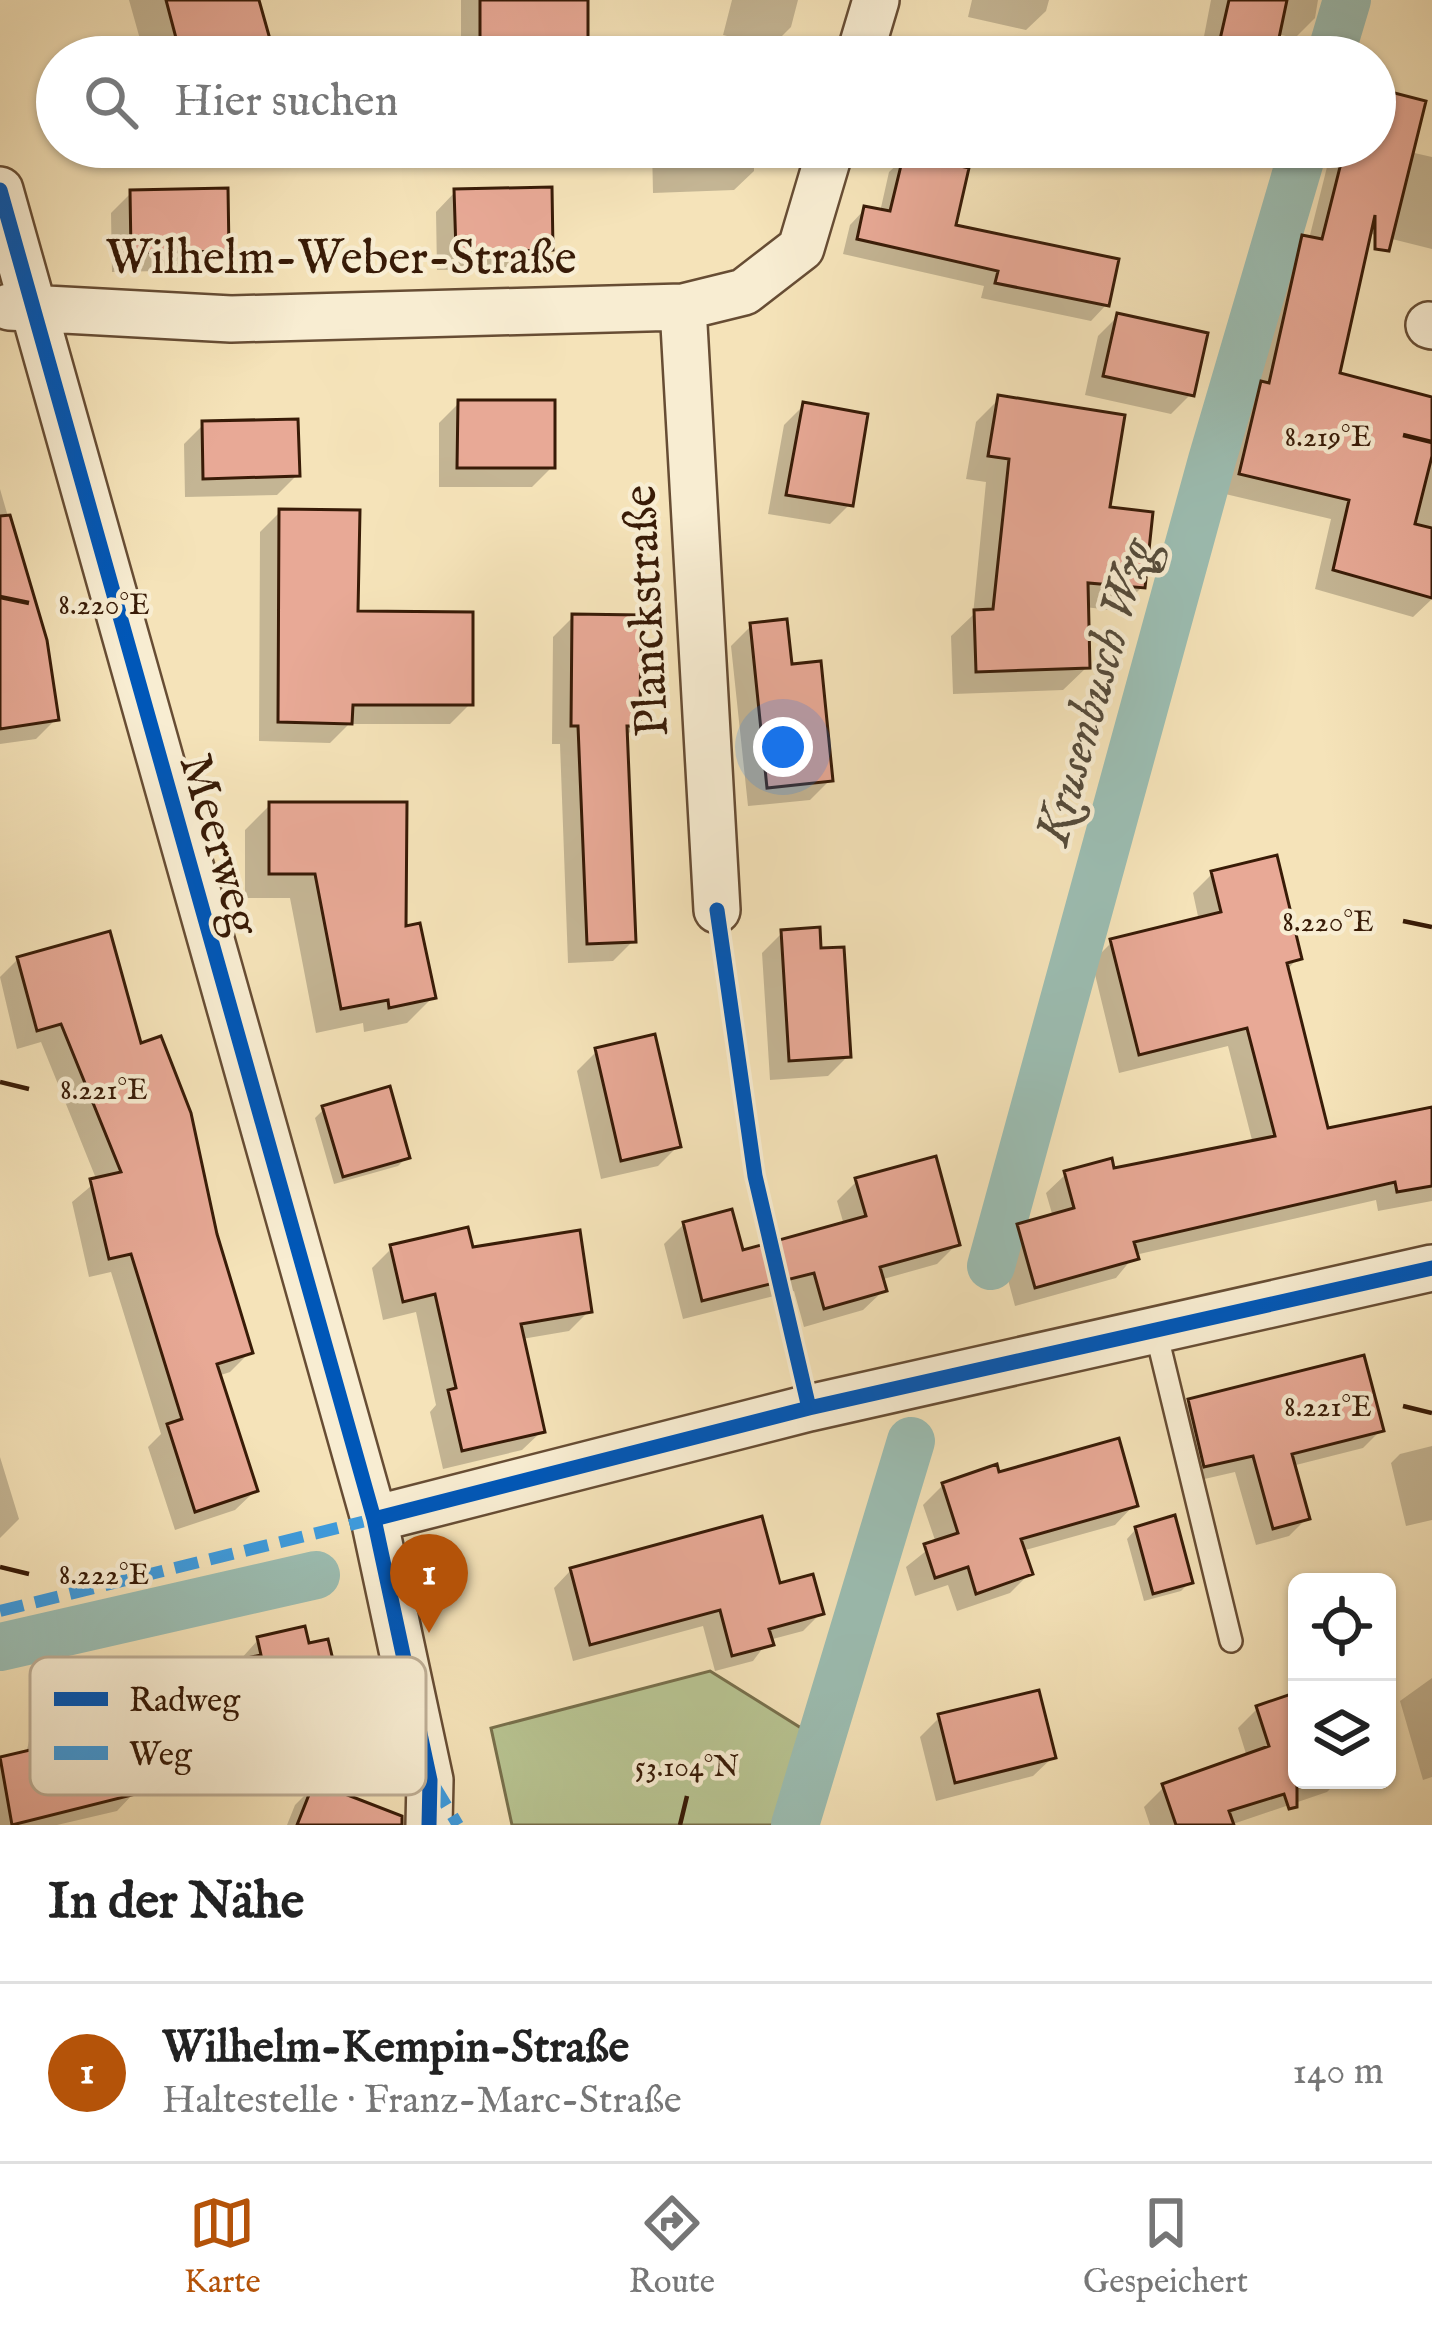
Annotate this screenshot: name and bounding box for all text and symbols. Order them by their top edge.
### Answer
search box [36,36,1396,168]
icon: search [78,69,144,135]
text: Hier suchen [174,74,398,131]
street label: Wilhelm-Weber-Straße [106,230,576,290]
text: 8.219°E [1285,419,1371,457]
street label: Planckstraße [611,483,685,738]
water label: Krusenbusch Wzg [1021,529,1172,855]
text: 8.220°E [58,587,150,625]
your location [753,717,813,777]
street label: Meerweg [164,748,273,944]
text: 8.220°E [1282,904,1374,942]
text: 8.221°E [60,1072,148,1110]
text: 8.221°E [1284,1389,1372,1427]
pin: 1 [390,1534,468,1633]
text: 8.222°E [59,1557,149,1595]
map controls [1288,1573,1396,1789]
button: locate [1288,1573,1396,1681]
legend [30,1657,426,1795]
text: Radweg [129,1681,241,1723]
button: layers [1288,1681,1396,1789]
text: Weg [129,1735,193,1777]
text: 53.104°N [635,1749,739,1787]
text: In der Nähe [48,1871,304,1936]
text: Wilhelm-Kempin-Straße [162,2020,629,2077]
text: 1 [80,2048,94,2097]
text: 140 m [1293,2048,1384,2097]
text: Haltestelle · Franz-Marc-Straße [162,2077,682,2126]
tab: Karte [184,2190,261,2304]
tab: Route [629,2190,715,2304]
tab: Gespeichert [1083,2190,1248,2304]

